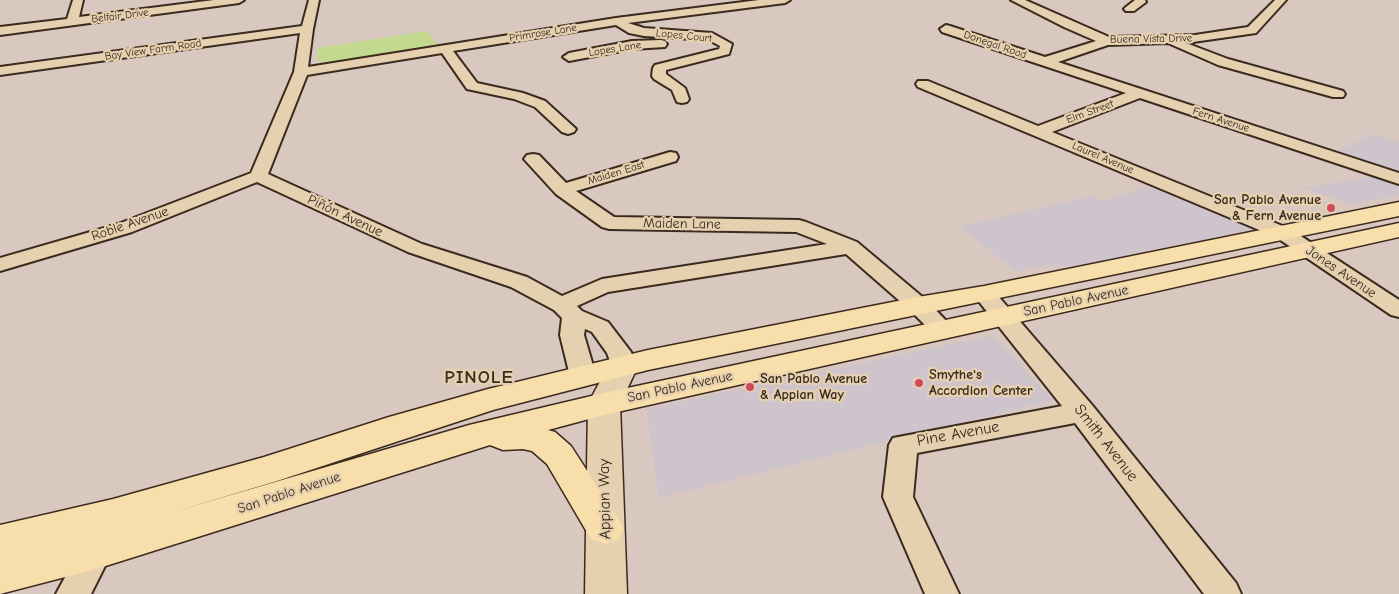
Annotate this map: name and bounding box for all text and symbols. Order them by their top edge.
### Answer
street label: Belfair Drive [91,6,149,26]
street label: Primrose Lane [508,21,578,45]
street label: Lopes Court [655,26,713,46]
street label: Donegal Road [962,28,1028,62]
street label: Buena Vista Drive [1110,32,1192,46]
street label: Bay View Farm Road [104,37,202,63]
street label: Lopes Lane [588,38,642,60]
street label: Elm Street [1065,97,1115,127]
street label: Fern Avenue [1191,105,1251,135]
street label: Laurel Avenue [1070,139,1136,177]
street label: Maiden East [586,158,646,188]
street label: Piñón Avenue [305,191,385,241]
place label: San Pablo Avenue & Fern Avenue [1214,192,1321,224]
marker: San Pablo Avenue & Fern Avenue [1325,202,1337,214]
street label: Roble Avenue [89,203,171,245]
street label: Maiden Lane [643,215,721,233]
street label: Jones Avenue [1302,242,1380,302]
street label: San Pablo Avenue [1022,282,1130,320]
district label: PINOLE [443,367,515,389]
place label: Smythe's Accordion Center [929,367,1033,400]
street label: San Pablo Avenue [626,368,734,406]
place label: San Pablo Avenue & Appian Way [760,371,867,404]
marker: Smythe's Accordion Center [913,377,925,389]
marker: San Pablo Avenue & Appian Way [744,381,756,393]
street label: Smith Avenue [1070,400,1142,486]
street label: Pine Avenue [915,417,1001,451]
street label: Appian Way [595,459,615,539]
street label: San Pablo Avenue [235,468,343,518]

